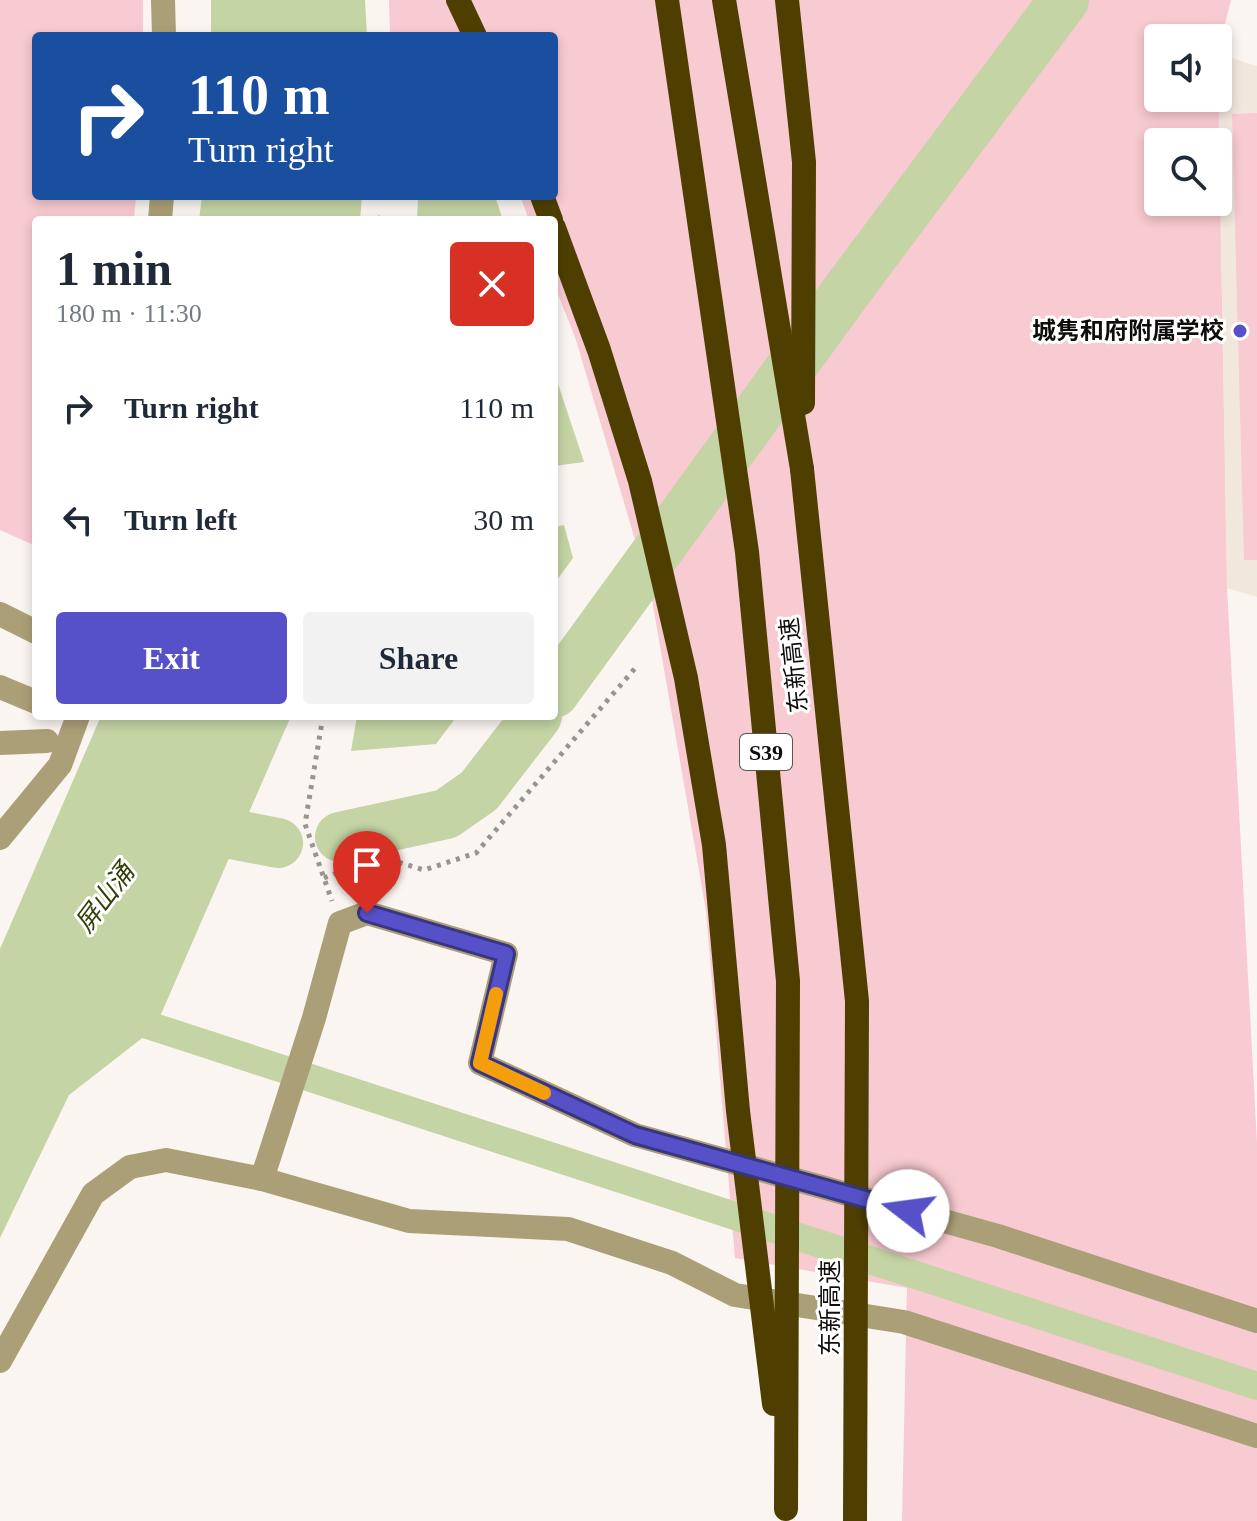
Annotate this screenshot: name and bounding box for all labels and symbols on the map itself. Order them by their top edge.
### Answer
place label: 城隽和府附属学校 [1032,318,1224,344]
marker: 城隽和府附属学校 [1231,322,1249,340]
street label: 东新高速 [776,616,812,714]
road number: S39 [740,734,792,770]
pin [333,831,401,913]
water label: 屏山涌 [70,856,142,938]
position arrow [866,1169,950,1253]
street label: 东新高速 [817,1260,843,1356]

